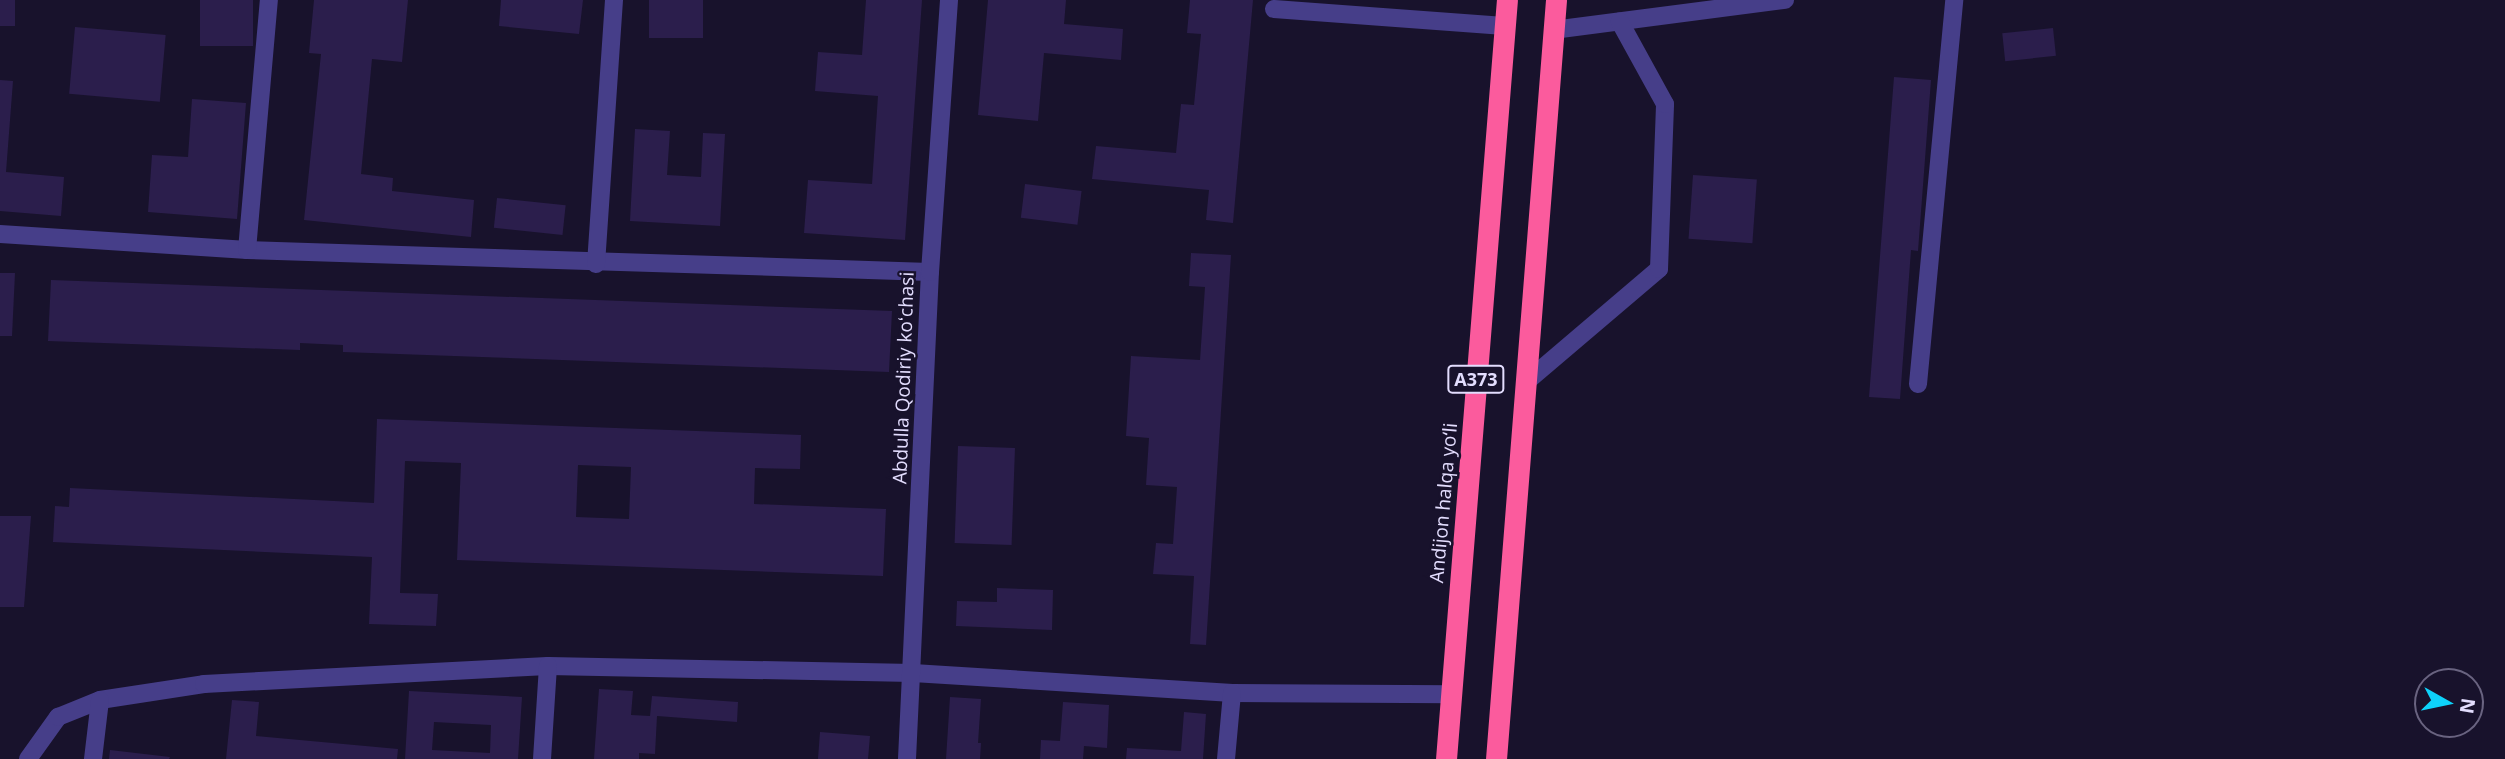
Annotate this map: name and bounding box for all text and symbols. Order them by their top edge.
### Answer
street label: Abdulla Qodiriy koʻchasi [889,271,919,485]
road number: A373 [1446,365,1506,394]
street label: Andijon halqa yo‘li [1426,422,1462,584]
north arrow [2414,668,2484,738]
text: N [2454,696,2482,716]

